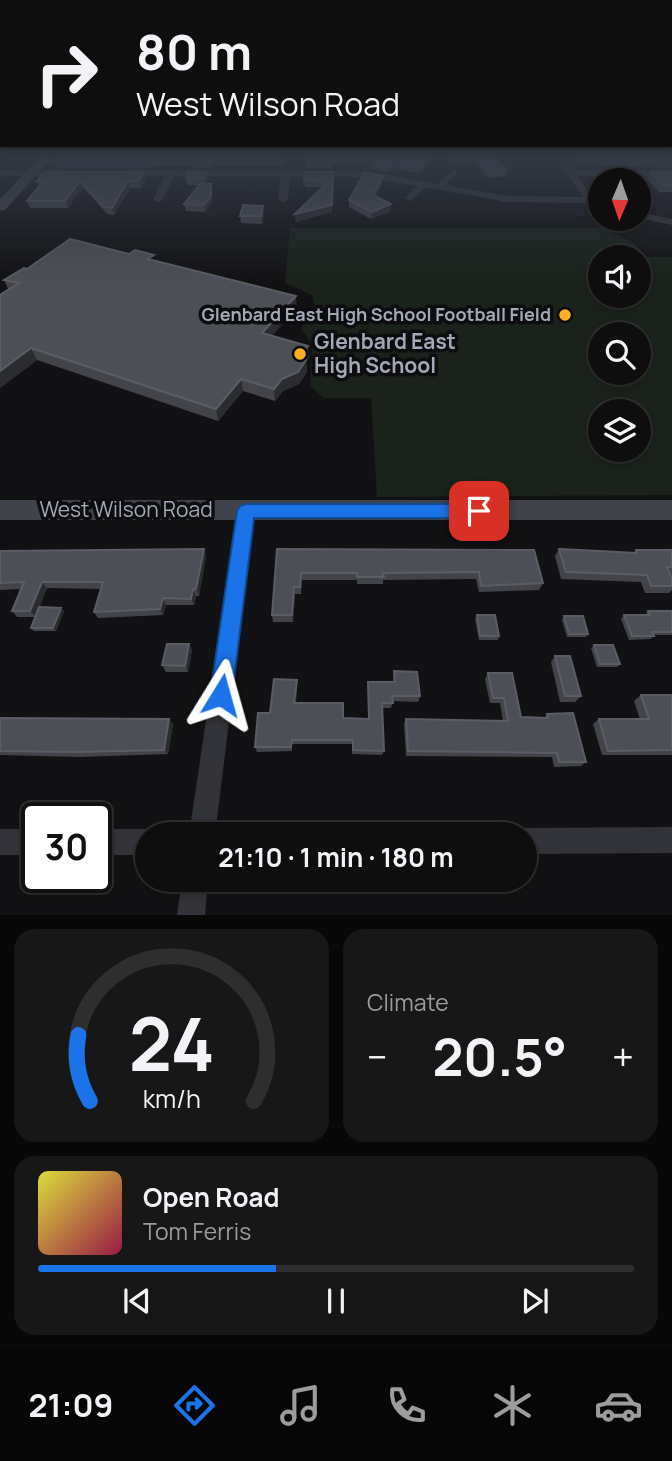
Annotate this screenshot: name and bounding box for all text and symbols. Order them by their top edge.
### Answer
text: 80 m [136,18,252,85]
icon: right [21,28,112,119]
text: West Wilson Road [136,82,400,126]
north arrow [588,168,651,231]
map controls [588,168,651,462]
button: sound [588,245,651,308]
place label: Glenbard East High School Football Field [202,302,551,326]
marker: Glenbard East High School Football Field [557,307,573,323]
button: search [588,322,651,385]
place label: Glenbard East High School [314,327,456,379]
marker: Glenbard East High School [292,346,308,362]
button: layers [588,399,651,462]
pin [449,481,509,541]
icon: arrive [460,492,498,530]
street label: West Wilson Road [39,495,213,523]
position arrow [184,658,258,732]
speed limit sign: 30 [21,802,112,893]
text: 21:10 · 1 min · 180 m [218,839,454,875]
text: Climate [367,986,449,1018]
text: 24 [128,994,215,1094]
text: 20.5° [432,1021,567,1092]
text: − [367,1030,388,1082]
text: + [612,1030,634,1082]
text: km/h [142,1081,201,1116]
text: Open Road [143,1179,279,1215]
text: Tom Ferris [143,1215,251,1247]
icon: previous [118,1282,156,1320]
icon: pause [317,1282,355,1320]
icon: next [516,1282,554,1320]
icon: directions [170,1381,219,1430]
icon: music [276,1381,325,1430]
icon: phone [382,1381,431,1430]
icon: climate [488,1381,537,1430]
icon: car [594,1381,643,1430]
text: 21:09 [29,1383,113,1427]

